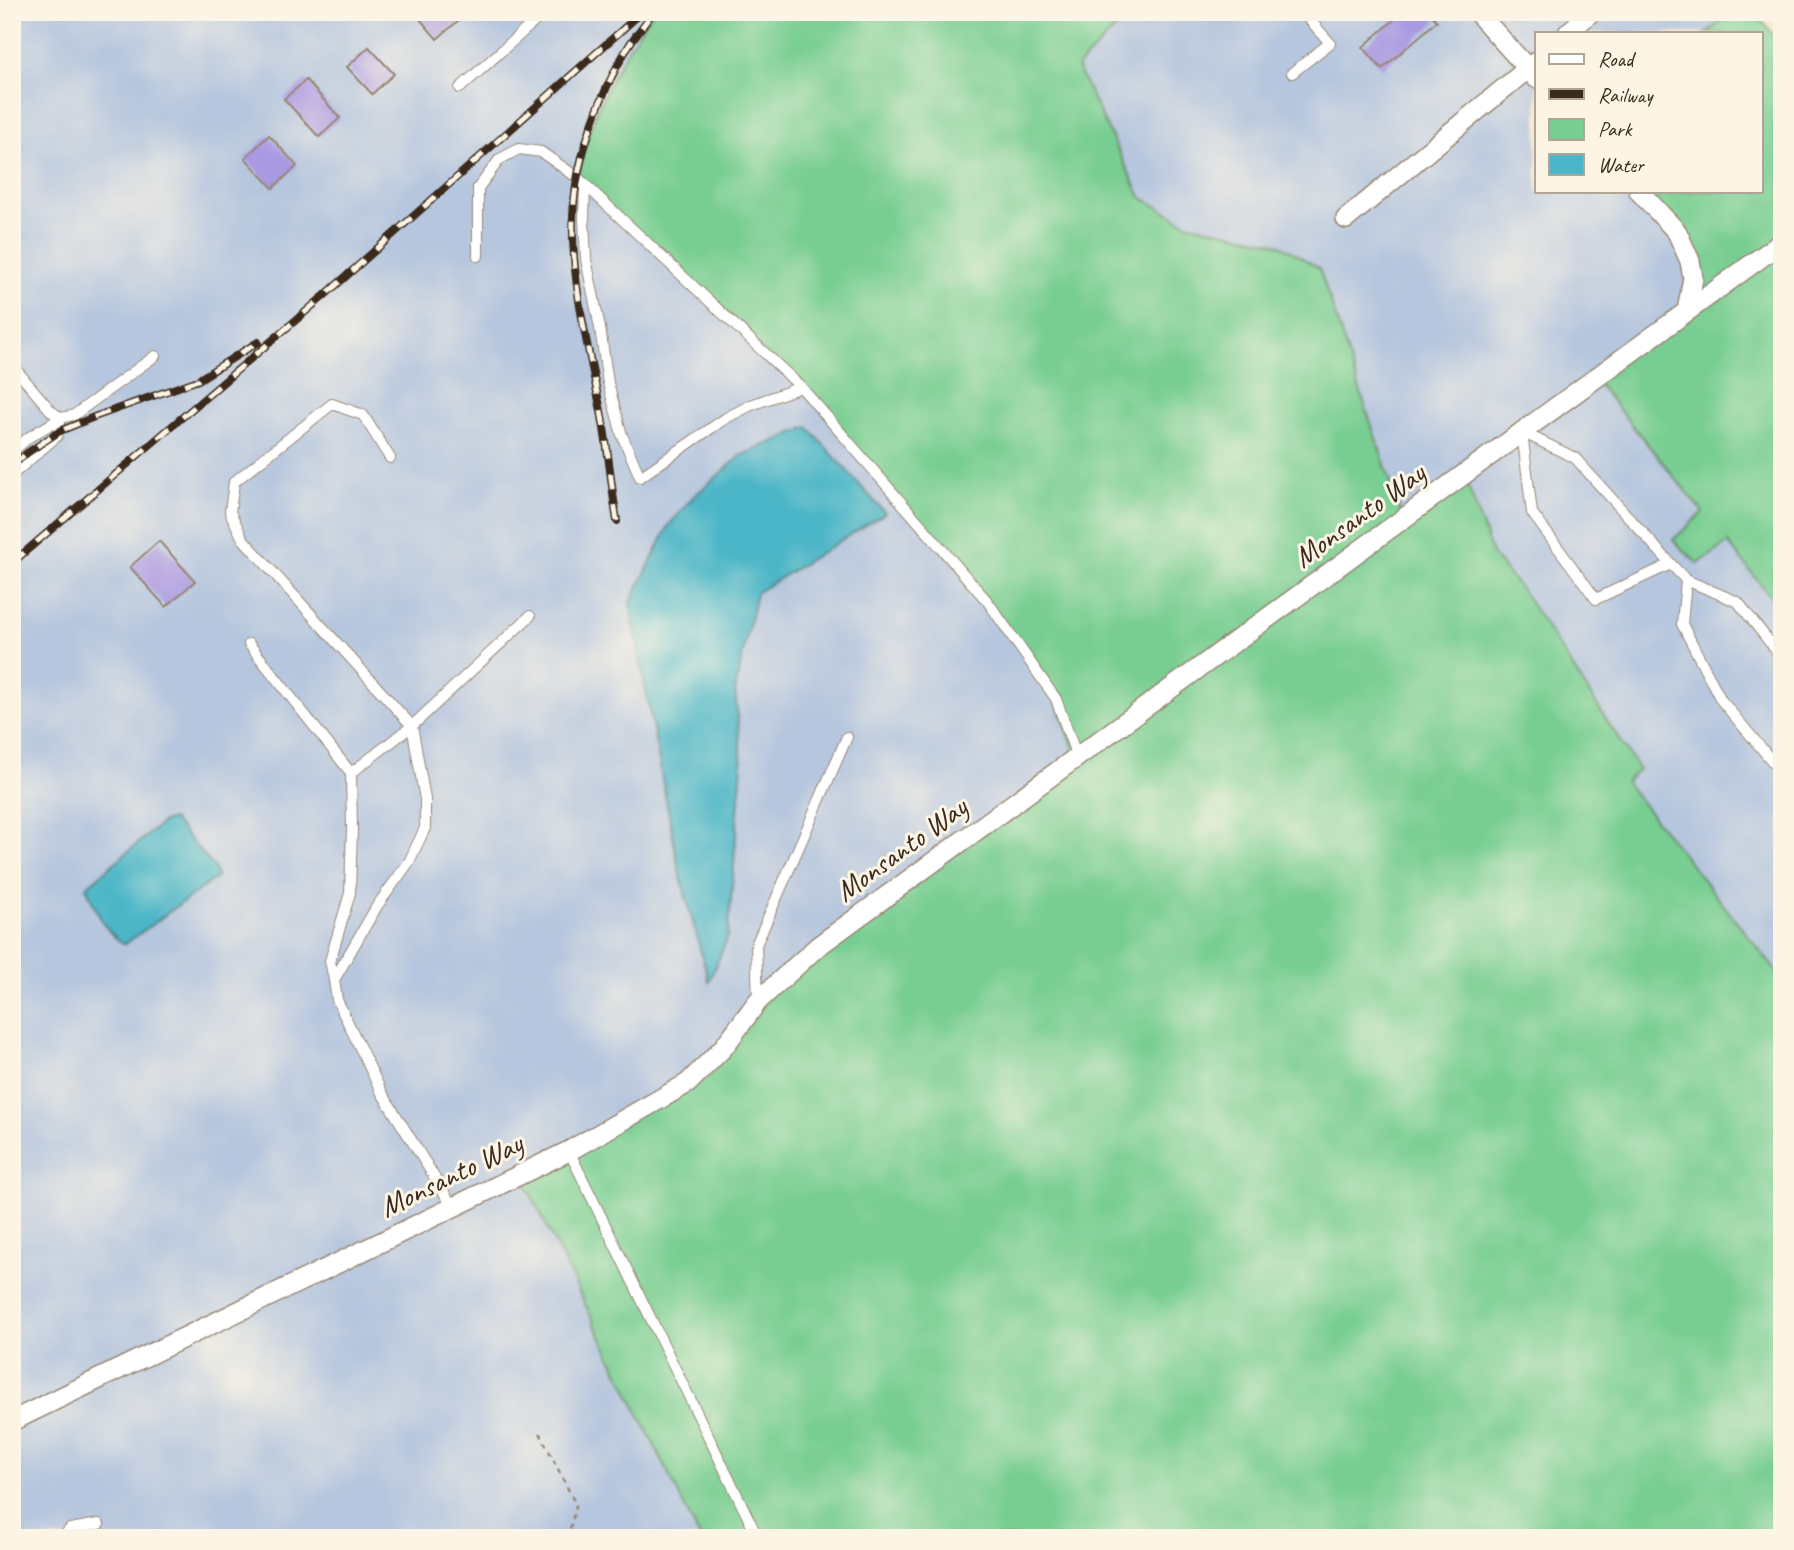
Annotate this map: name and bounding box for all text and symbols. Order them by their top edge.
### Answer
legend [1535,32,1762,192]
text: Road [1598,46,1637,72]
text: Railway [1598,82,1654,108]
text: Park [1598,116,1633,142]
text: Water [1598,152,1645,178]
street label: Monsanto Way [1285,453,1434,576]
street label: Monsanto Way [827,787,976,910]
street label: Monsanto Way [373,1123,530,1226]

